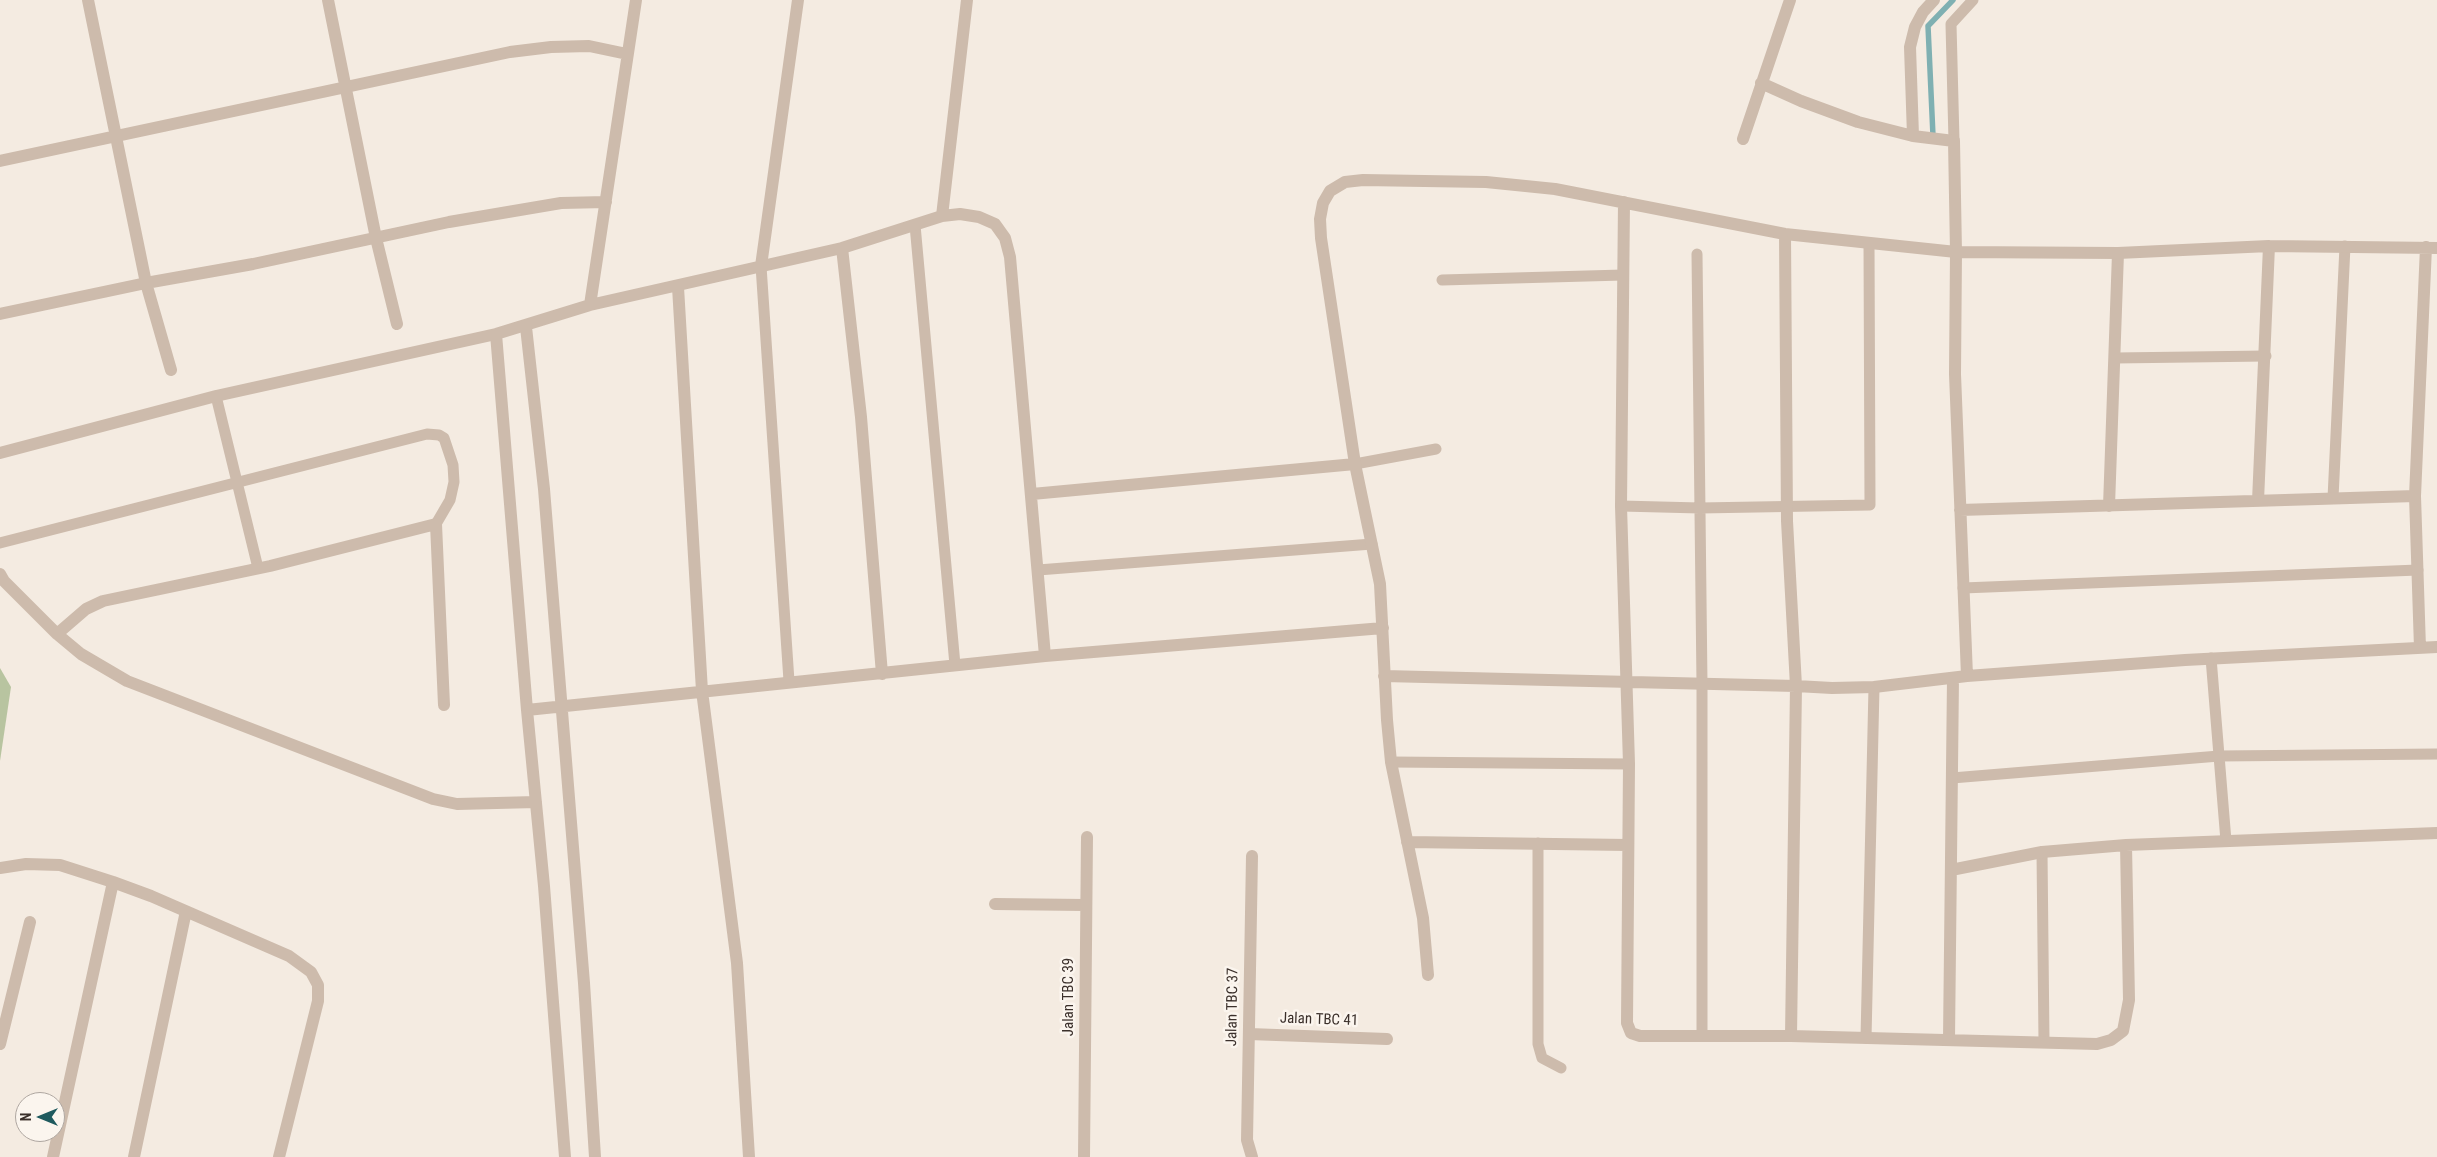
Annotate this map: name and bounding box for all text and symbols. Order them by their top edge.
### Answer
street label: Jalan TBC 39 [1060,958,1078,1036]
street label: Jalan TBC 37 [1223,968,1243,1046]
street label: Jalan TBC 41 [1279,1010,1359,1030]
north arrow [15,1092,65,1142]
text: N [18,1113,34,1121]

